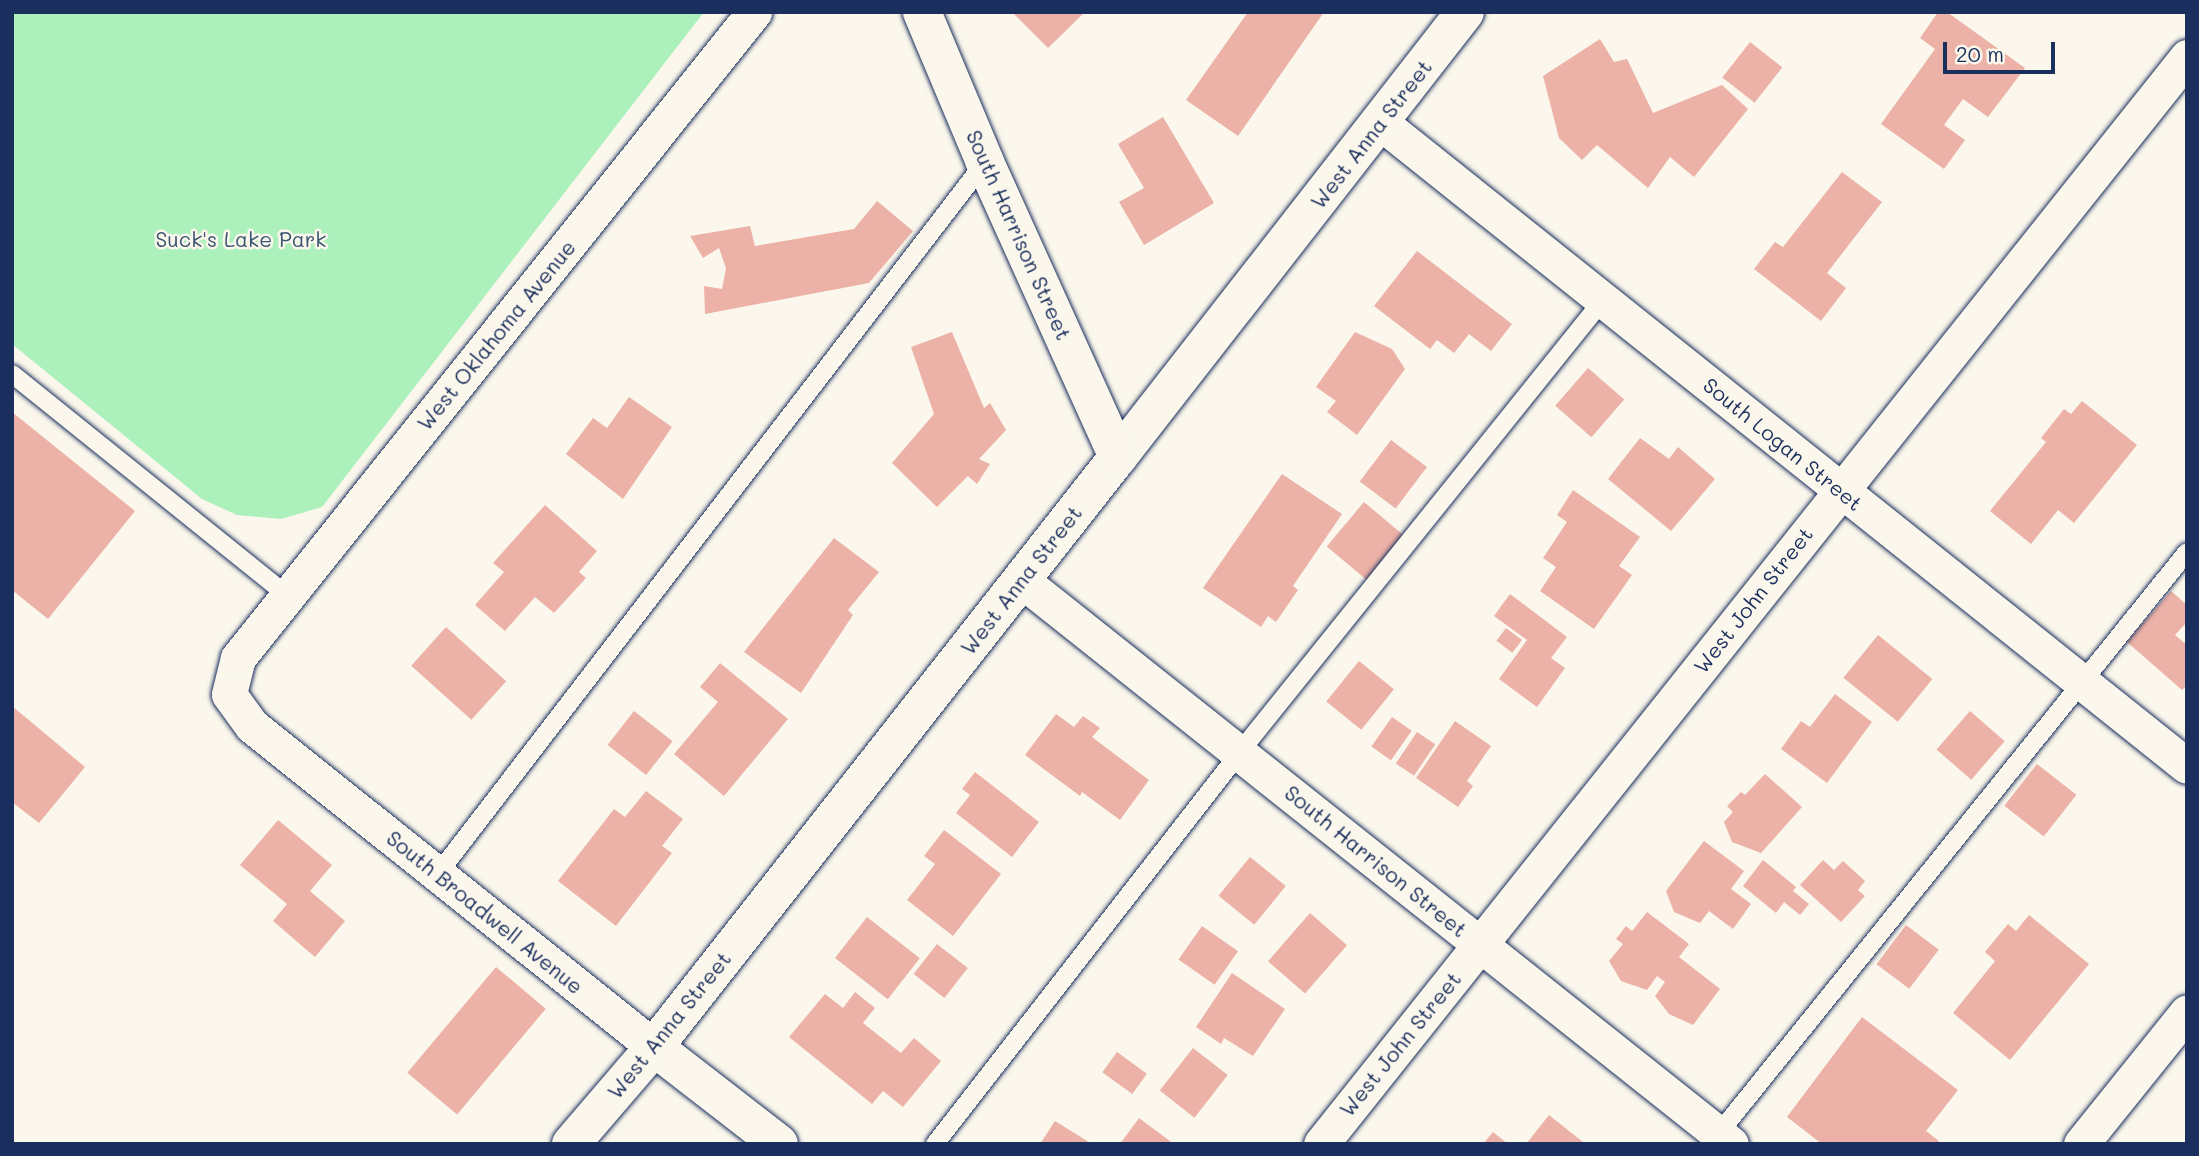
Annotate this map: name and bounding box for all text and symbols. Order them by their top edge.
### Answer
scale bar [1947,28,2059,72]
text: 20 m [1956,40,2004,67]
street label: West Anna Street [1305,55,1437,213]
street label: South Harrison Street [961,126,1077,344]
park label: Suck's Lake Park [156,226,326,252]
street label: West Oklahoma Avenue [412,235,580,435]
street label: South Logan Street [1698,372,1868,516]
street label: West Anna Street [955,501,1087,659]
street label: West John Street [1688,522,1818,678]
street label: South Harrison Street [1280,780,1472,942]
street label: South Broadwell Avenue [382,825,588,999]
street label: West Anna Street [602,946,736,1104]
street label: West John Street [1334,967,1466,1121]

